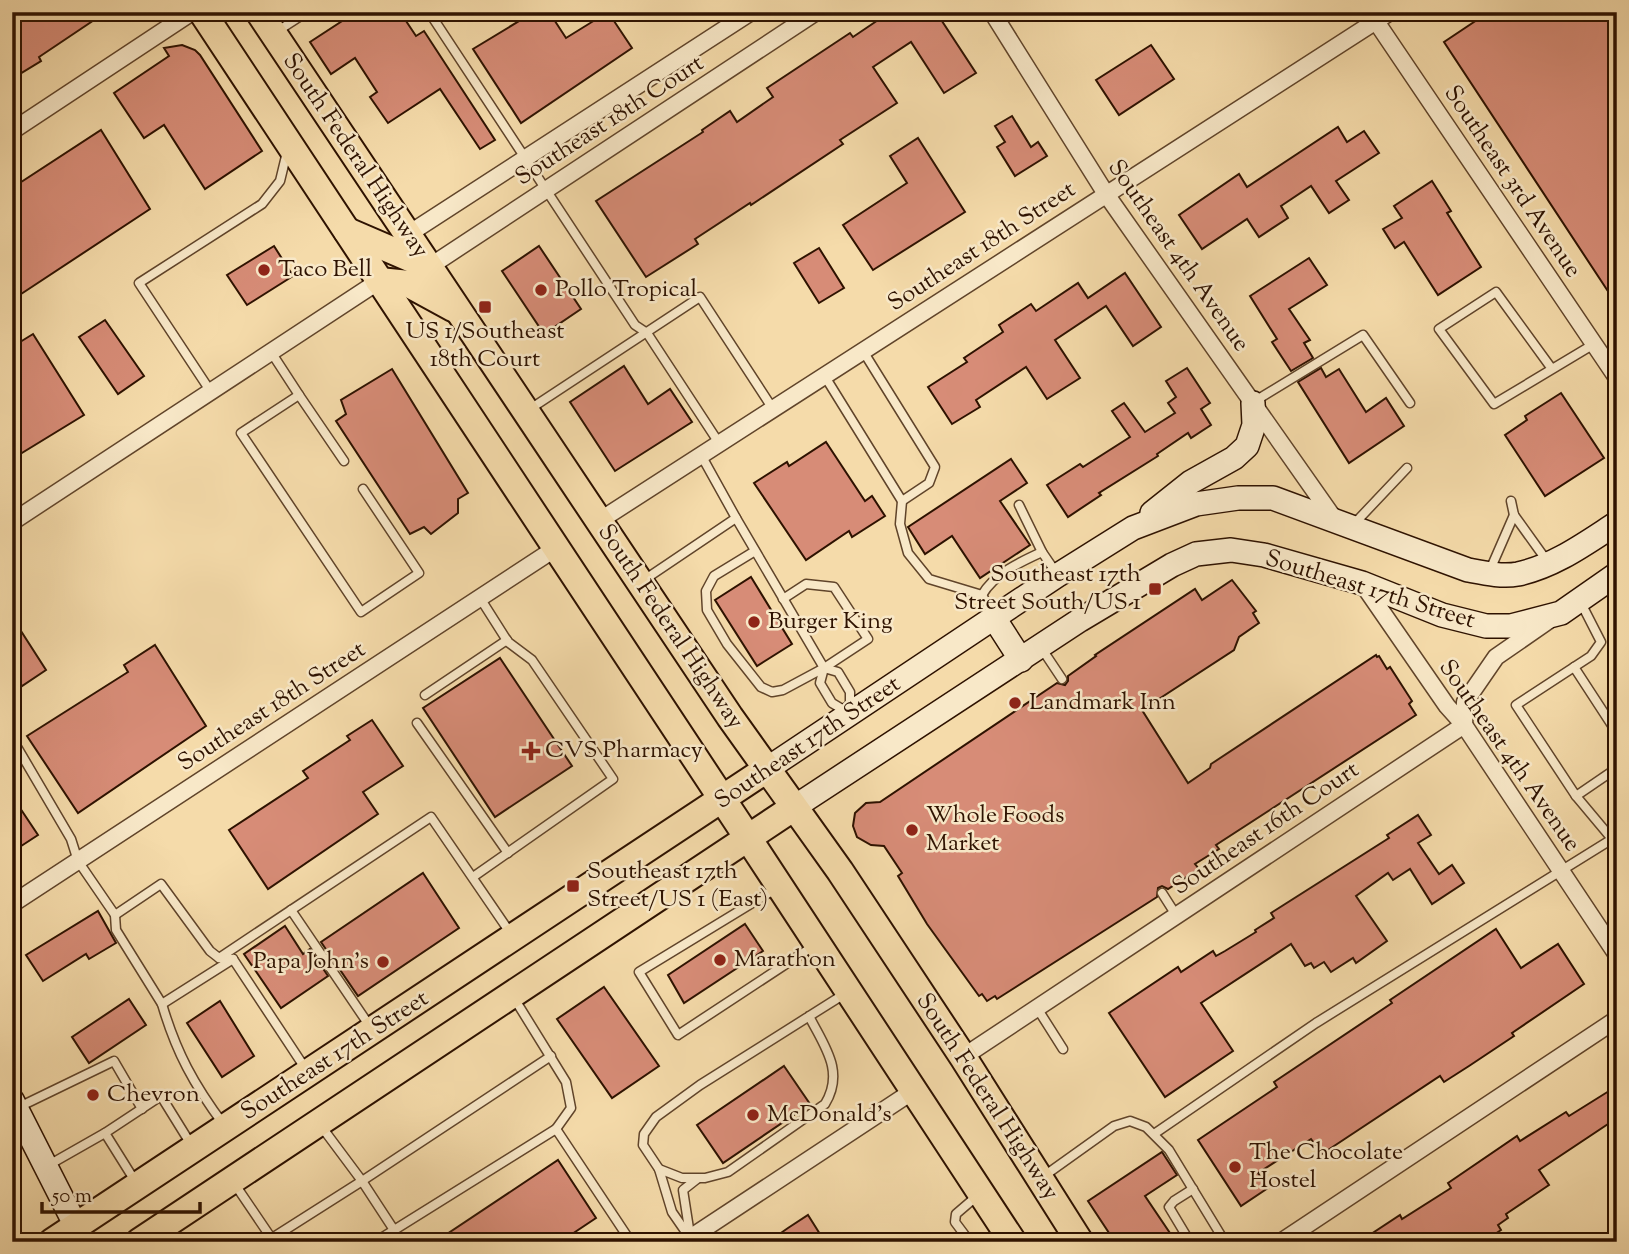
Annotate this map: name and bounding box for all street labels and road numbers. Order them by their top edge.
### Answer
street label: South Federal Highway [274,47,437,265]
street label: Southeast 18th Court [509,47,711,195]
street label: Southeast 3rd Avenue [1435,79,1589,285]
street label: Southeast 4th Avenue [1099,153,1257,359]
street label: Southeast 18th Street [881,173,1083,321]
street label: South Federal Highway [589,518,752,736]
street label: Southeast 17th Street [1261,542,1479,638]
street label: Southeast 18th Street [171,633,373,781]
street label: Southeast 4th Avenue [1430,653,1588,859]
street label: Southeast 17th Street [708,668,908,818]
street label: Southeast 16th Court [1166,754,1366,904]
street label: Southeast 17th Street [234,982,436,1130]
street label: South Federal Highway [907,987,1067,1207]

